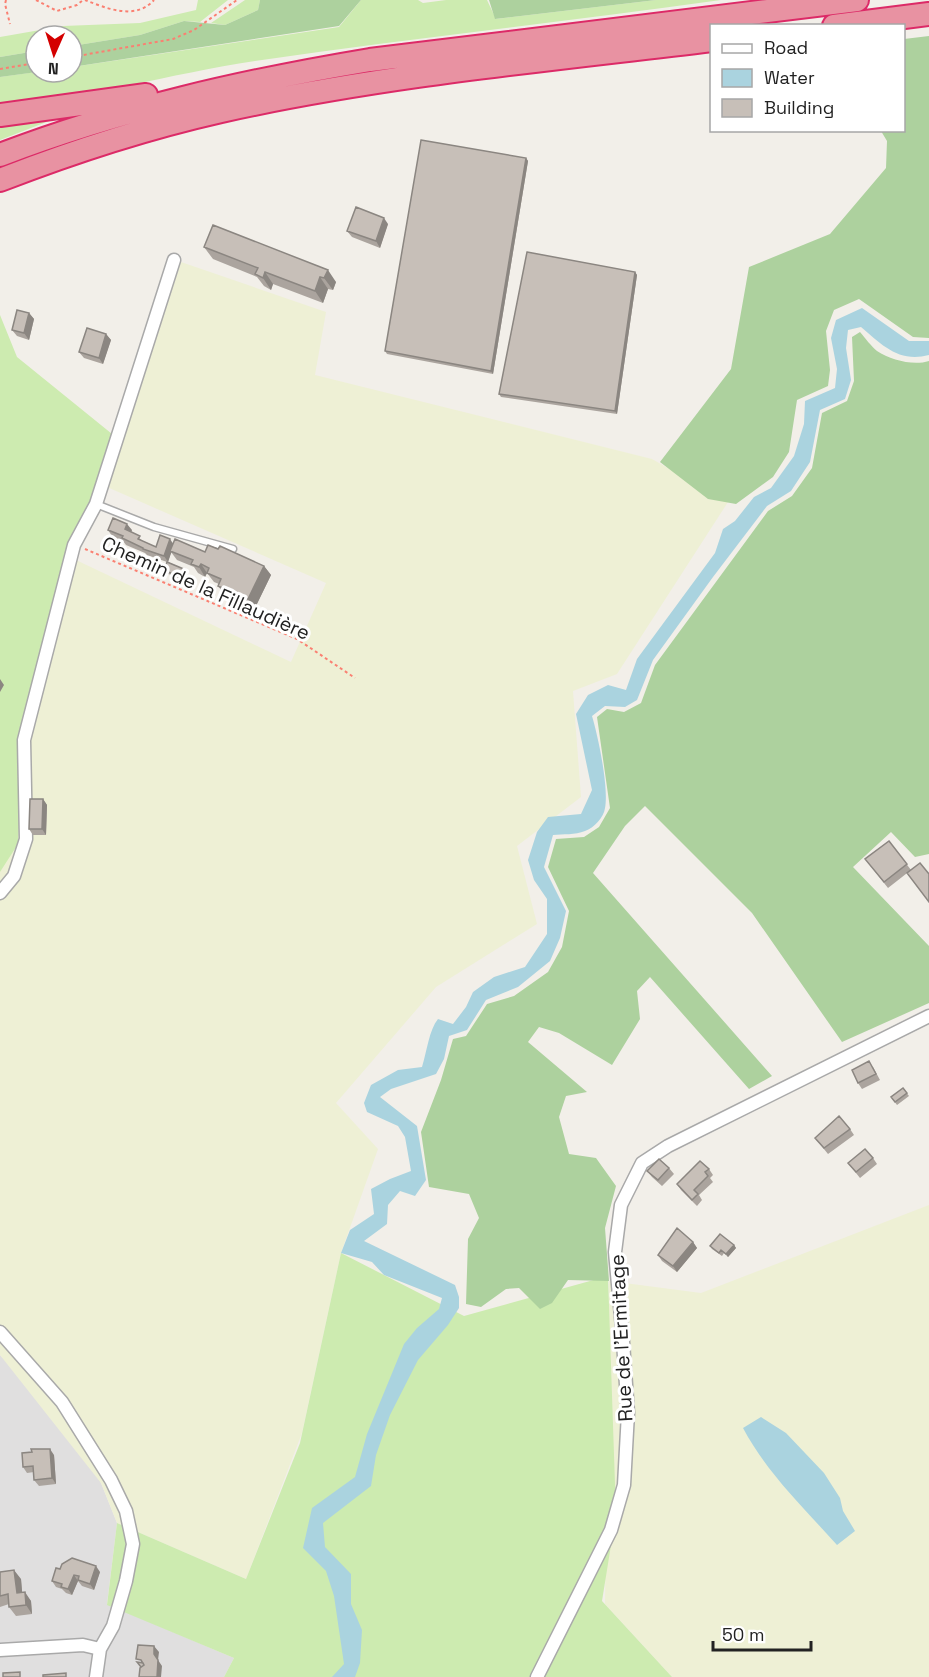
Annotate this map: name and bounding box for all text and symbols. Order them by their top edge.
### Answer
north arrow [24,24,84,84]
legend [710,24,905,132]
text: Road [764,36,808,59]
text: N [47,58,59,79]
text: Water [764,66,815,89]
text: Building [764,96,834,119]
street label: Chemin de la Fillaudière [98,530,314,646]
street label: Rue de l'Ermitage [604,1254,638,1422]
scale bar [713,1614,810,1652]
text: 50 m [722,1623,764,1646]

